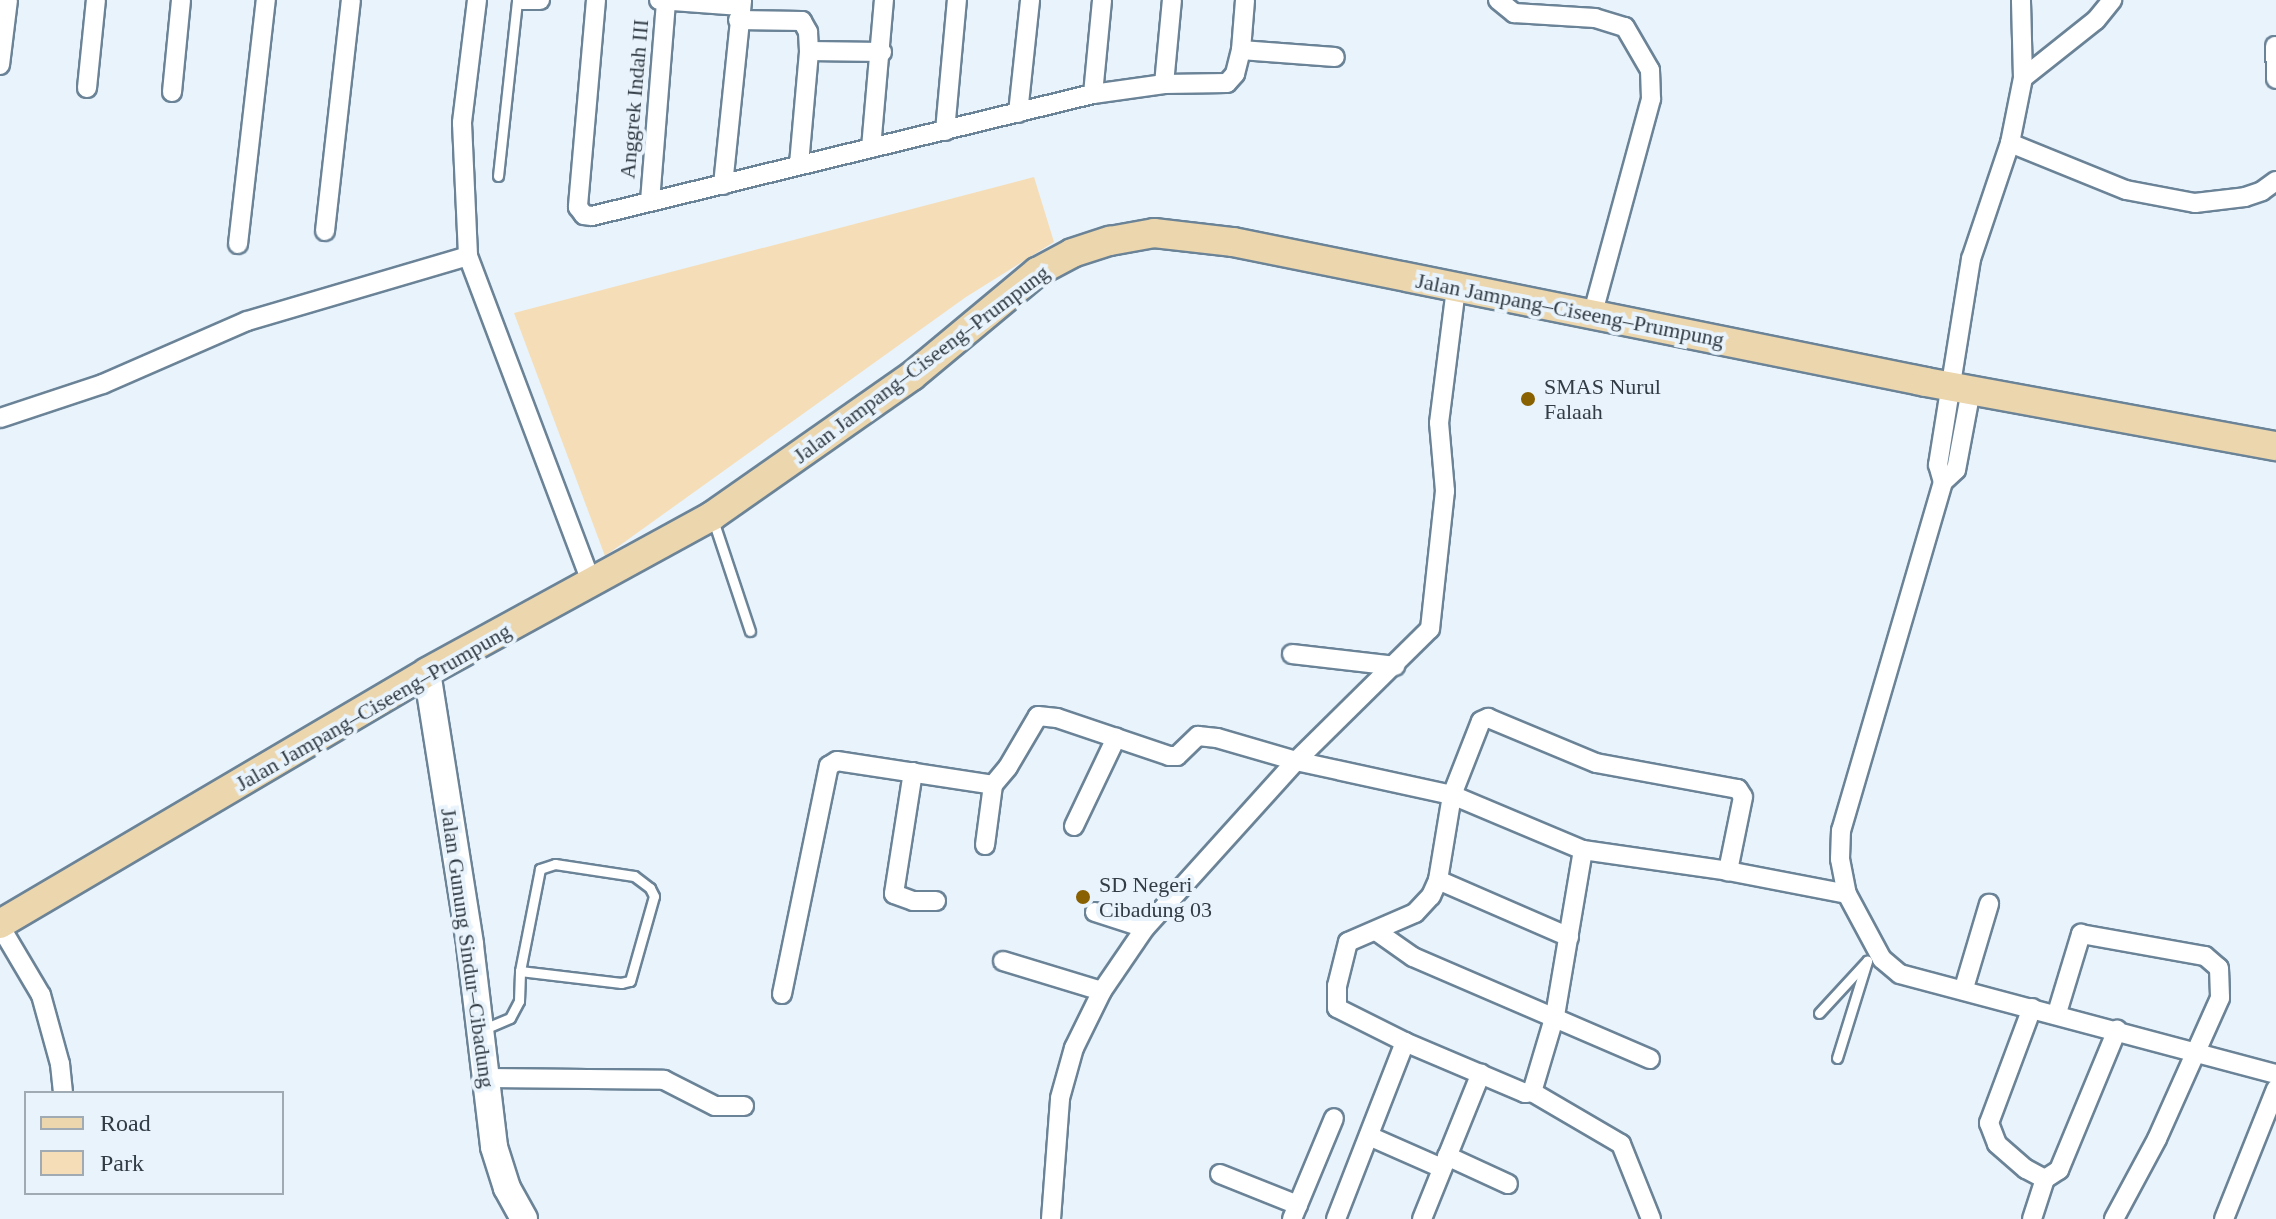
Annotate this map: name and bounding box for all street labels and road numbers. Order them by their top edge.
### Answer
street label: Anggrek Indah III [614,18,654,180]
street label: Jalan Jampang–Ciseeng–Prumpung [788,259,1054,469]
street label: Jalan Jampang–Ciseeng–Prumpung [1414,267,1726,353]
street label: Jalan Jampang–Ciseeng–Prumpung [231,617,515,797]
street label: Jalan Gunung Sindur–Cibadung [435,806,501,1090]

